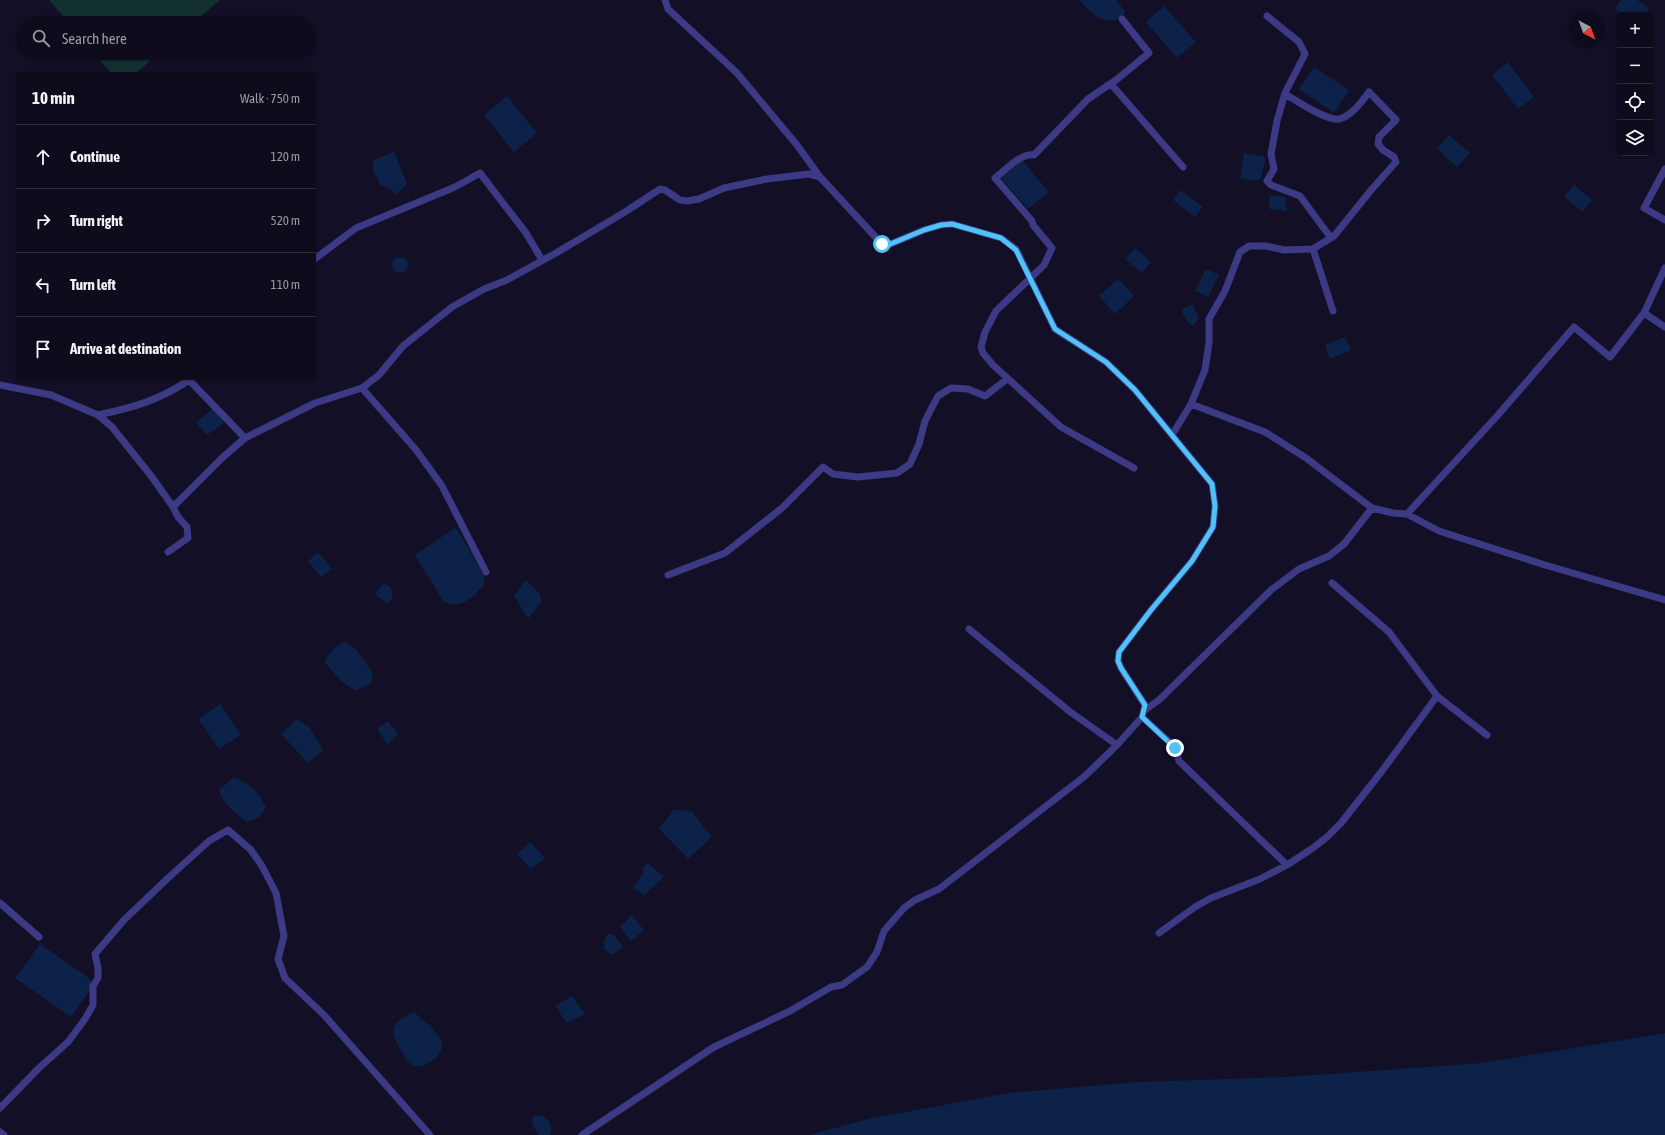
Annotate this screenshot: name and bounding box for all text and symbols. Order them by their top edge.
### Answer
north arrow [1569,12,1605,48]
map controls [1617,12,1653,156]
button: + [1617,12,1653,48]
search box [16,16,316,60]
icon: search [30,27,52,49]
text: Search here [62,30,127,47]
button: − [1617,48,1653,84]
button: locate [1617,84,1653,120]
text: 10 min [32,88,75,108]
text: Walk · 750 m [240,91,300,106]
button: layers [1617,120,1653,156]
icon: ahead [32,146,54,168]
text: Continue [70,148,120,165]
text: 120 m [271,149,300,164]
icon: right [32,210,54,232]
text: Turn right [70,212,123,229]
text: 520 m [271,213,300,228]
route start [873,235,891,253]
icon: left [32,274,54,296]
text: Turn left [70,276,116,293]
text: 110 m [271,277,300,292]
icon: arrive [32,338,54,360]
text: Arrive at destination [70,340,181,357]
route end [1166,739,1184,757]

